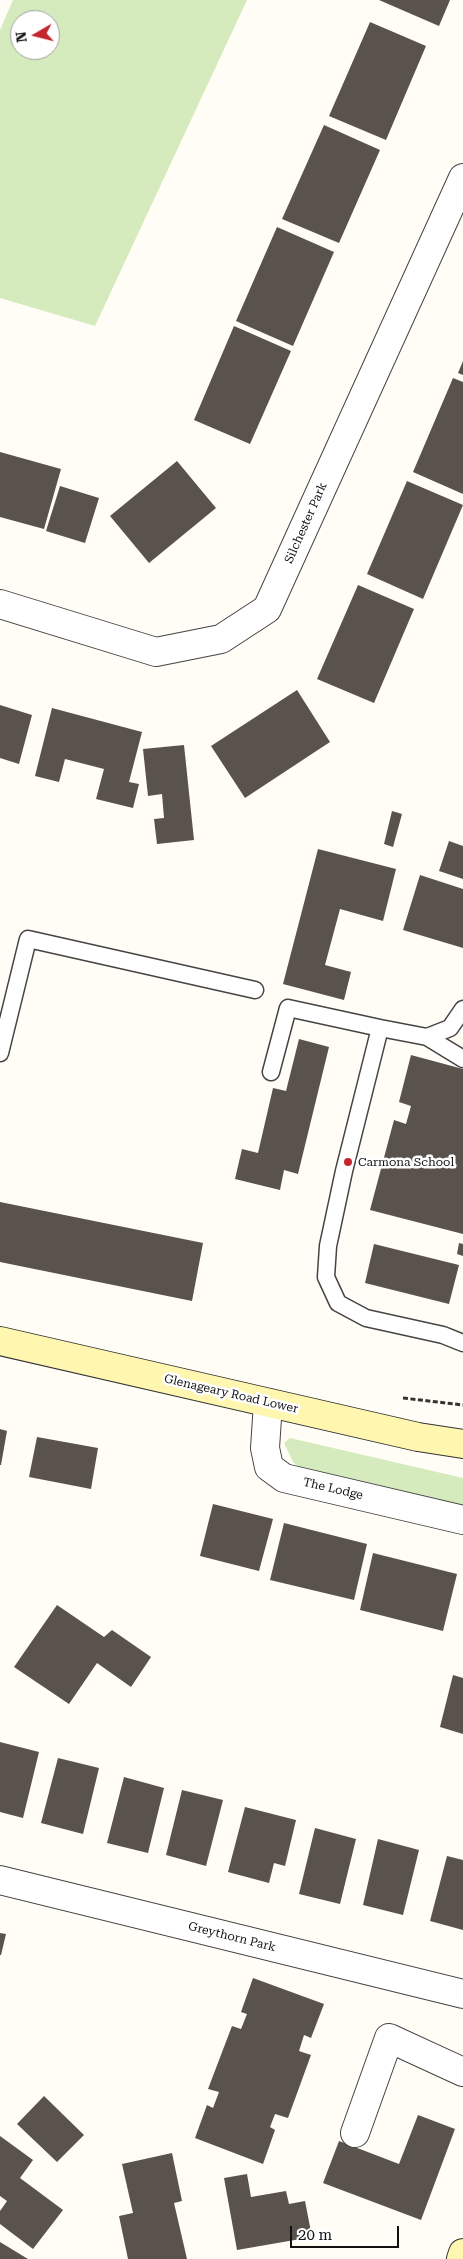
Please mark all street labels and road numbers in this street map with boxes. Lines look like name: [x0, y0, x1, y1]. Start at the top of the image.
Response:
street label: Silchester Park: [282, 480, 330, 566]
street label: Glenageary Road Lower: [163, 1372, 299, 1416]
street label: The Lodge: [302, 1475, 364, 1503]
street label: Greythorn Park: [187, 1919, 277, 1955]

